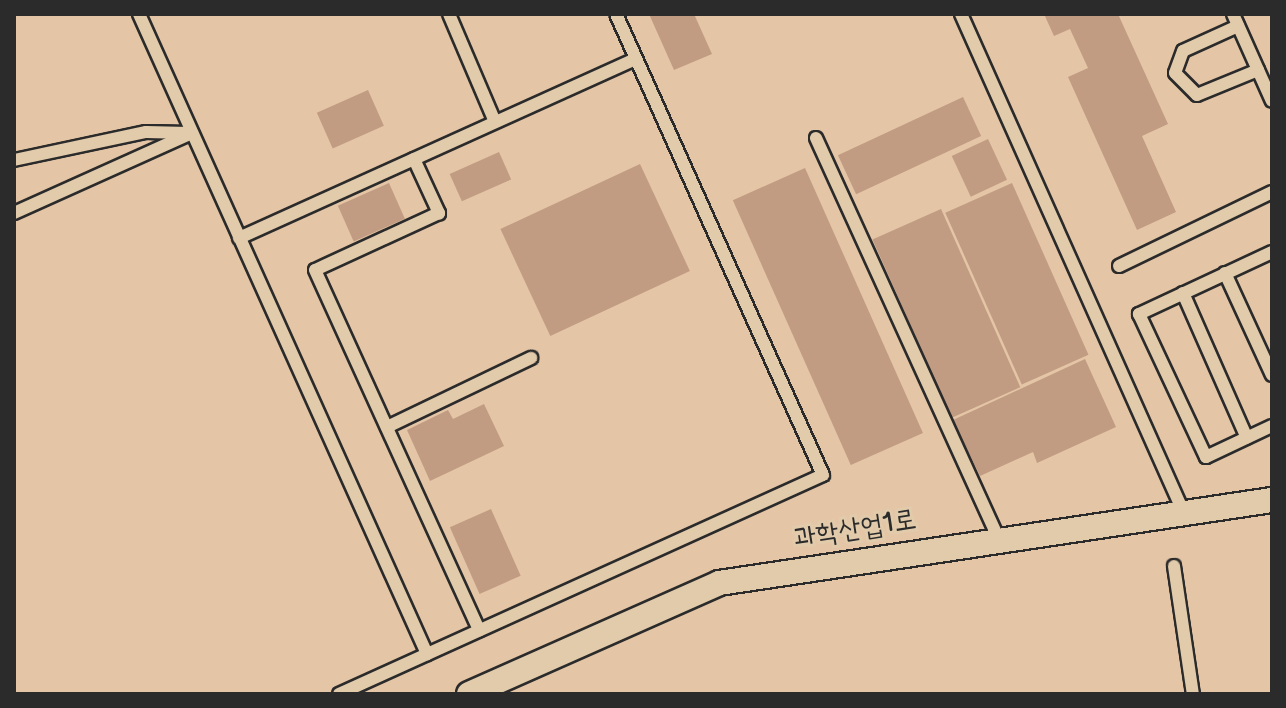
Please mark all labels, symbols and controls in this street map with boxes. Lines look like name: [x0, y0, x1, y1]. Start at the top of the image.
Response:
street label: 과학산업1로: [791, 503, 919, 555]

